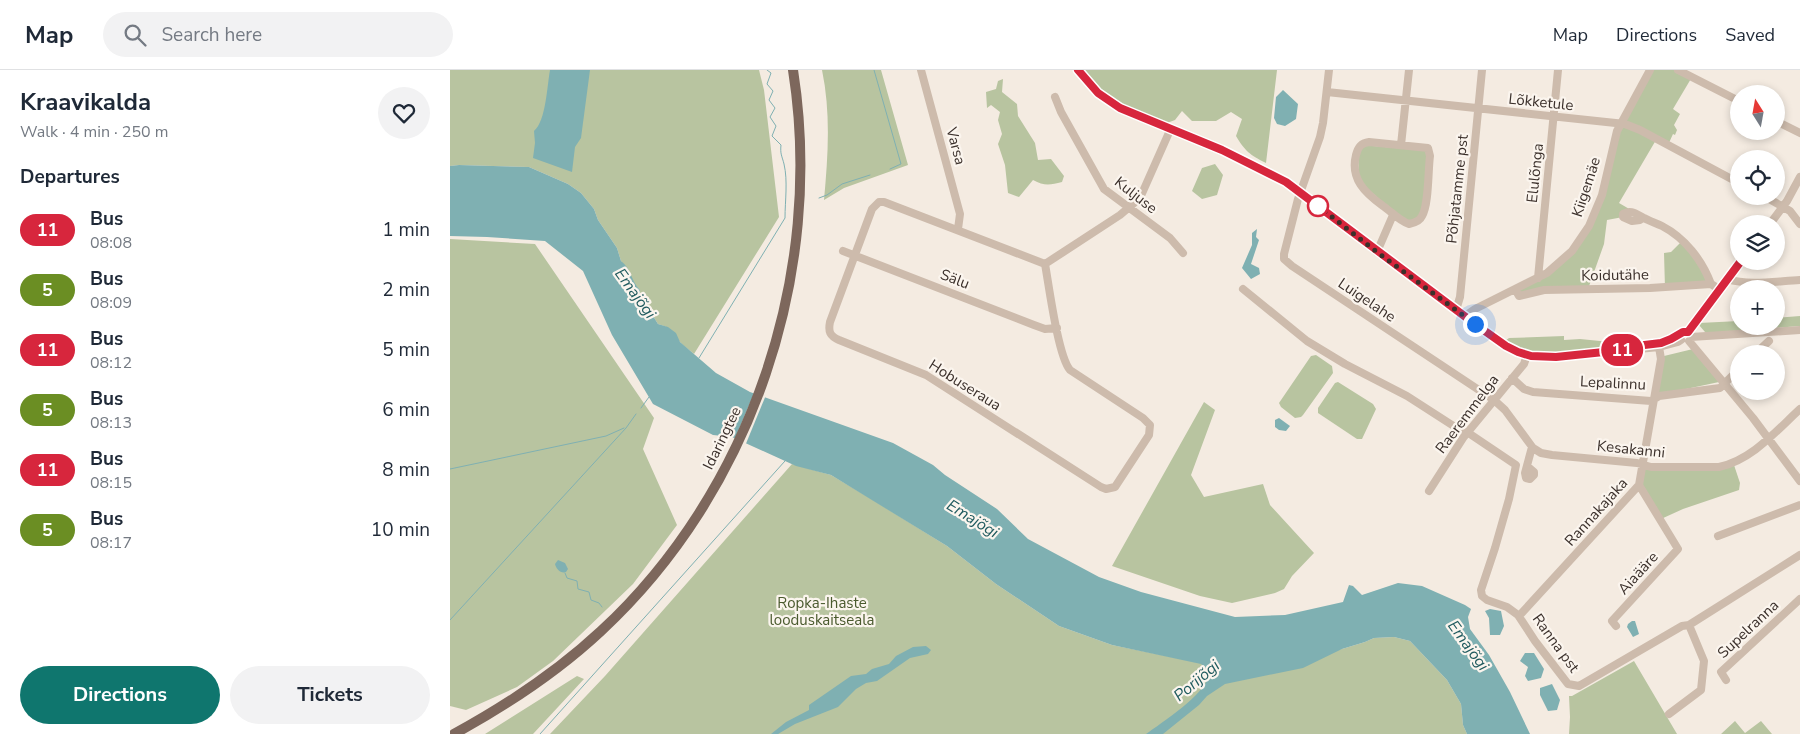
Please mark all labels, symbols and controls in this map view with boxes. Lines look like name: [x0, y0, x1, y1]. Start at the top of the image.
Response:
search box: [103, 12, 453, 57]
text: Map: [25, 19, 73, 51]
icon: search: [121, 21, 149, 49]
text: Search here: [161, 22, 262, 48]
text: Map: [1553, 23, 1588, 47]
text: Directions: [1616, 23, 1697, 47]
text: Saved: [1725, 23, 1775, 47]
north arrow: [1730, 85, 1785, 140]
map controls: [1730, 85, 1785, 400]
text: Kraavikalda: [20, 86, 151, 118]
button: heart: [378, 87, 430, 139]
street label: Lõkketule: [1508, 89, 1574, 115]
text: Walk · 4 min · 250 m: [20, 121, 168, 143]
street label: Varsa: [941, 124, 971, 167]
street label: Põhjatamme pst: [1441, 133, 1473, 244]
street label: Elulõnga: [1522, 142, 1548, 204]
button: locate: [1730, 150, 1785, 205]
street label: Kiigemäe: [1567, 154, 1605, 220]
text: Departures: [20, 164, 120, 190]
street label: Kuljuse: [1110, 172, 1162, 218]
unlabelled marker: [1307, 195, 1329, 217]
text: Bus: [90, 206, 123, 232]
button: layers: [1730, 215, 1785, 270]
text: 1 min: [382, 217, 430, 243]
text: 11: [37, 218, 58, 242]
text: 08:08: [90, 232, 132, 254]
water label: Emajõgi: [609, 264, 661, 323]
street label: Sälu: [937, 264, 973, 294]
street label: Koidutähe: [1581, 264, 1649, 286]
text: Bus: [90, 266, 123, 292]
street label: Luigelahe: [1334, 273, 1400, 327]
text: 2 min: [382, 277, 430, 303]
text: 5: [42, 278, 53, 302]
button: +: [1730, 280, 1785, 335]
text: 08:09: [90, 292, 132, 314]
your location: [1463, 312, 1488, 337]
text: Bus: [90, 326, 123, 352]
line badge: 11: [1600, 334, 1644, 366]
text: 5 min: [382, 337, 430, 363]
text: 11: [37, 338, 58, 362]
text: 11: [1611, 338, 1633, 362]
button: −: [1730, 345, 1785, 400]
text: 08:12: [90, 352, 132, 374]
street label: Hobuseraua: [925, 355, 1005, 415]
street label: Raeremmelga: [1431, 370, 1503, 458]
street label: Lepalinnu: [1579, 371, 1647, 395]
text: Bus: [90, 386, 123, 412]
text: 6 min: [382, 397, 430, 423]
text: 5: [42, 398, 53, 422]
street label: Idaringtee: [698, 403, 746, 473]
text: 08:13: [90, 412, 132, 434]
street label: Kesakanni: [1596, 435, 1666, 463]
text: Bus: [90, 446, 123, 472]
text: 8 min: [382, 457, 430, 483]
text: 11: [37, 458, 58, 482]
text: 08:15: [90, 472, 132, 494]
street label: Rannakajaka: [1560, 474, 1632, 550]
water label: Emajõgi: [942, 494, 1003, 544]
text: Bus: [90, 506, 123, 532]
text: 10 min: [371, 517, 430, 543]
text: 5: [42, 518, 53, 542]
text: 08:17: [90, 532, 132, 554]
street label: Aiaääre: [1613, 547, 1663, 599]
park label: Ropka-Ihaste looduskaitseala: [769, 593, 875, 630]
street label: Supelranna: [1713, 595, 1783, 663]
street label: Ranna pst: [1528, 610, 1584, 677]
water label: Emajõgi: [1442, 616, 1494, 675]
water label: Porijõgi: [1169, 655, 1225, 707]
button: Directions: [20, 666, 220, 724]
button: Tickets: [230, 666, 430, 724]

